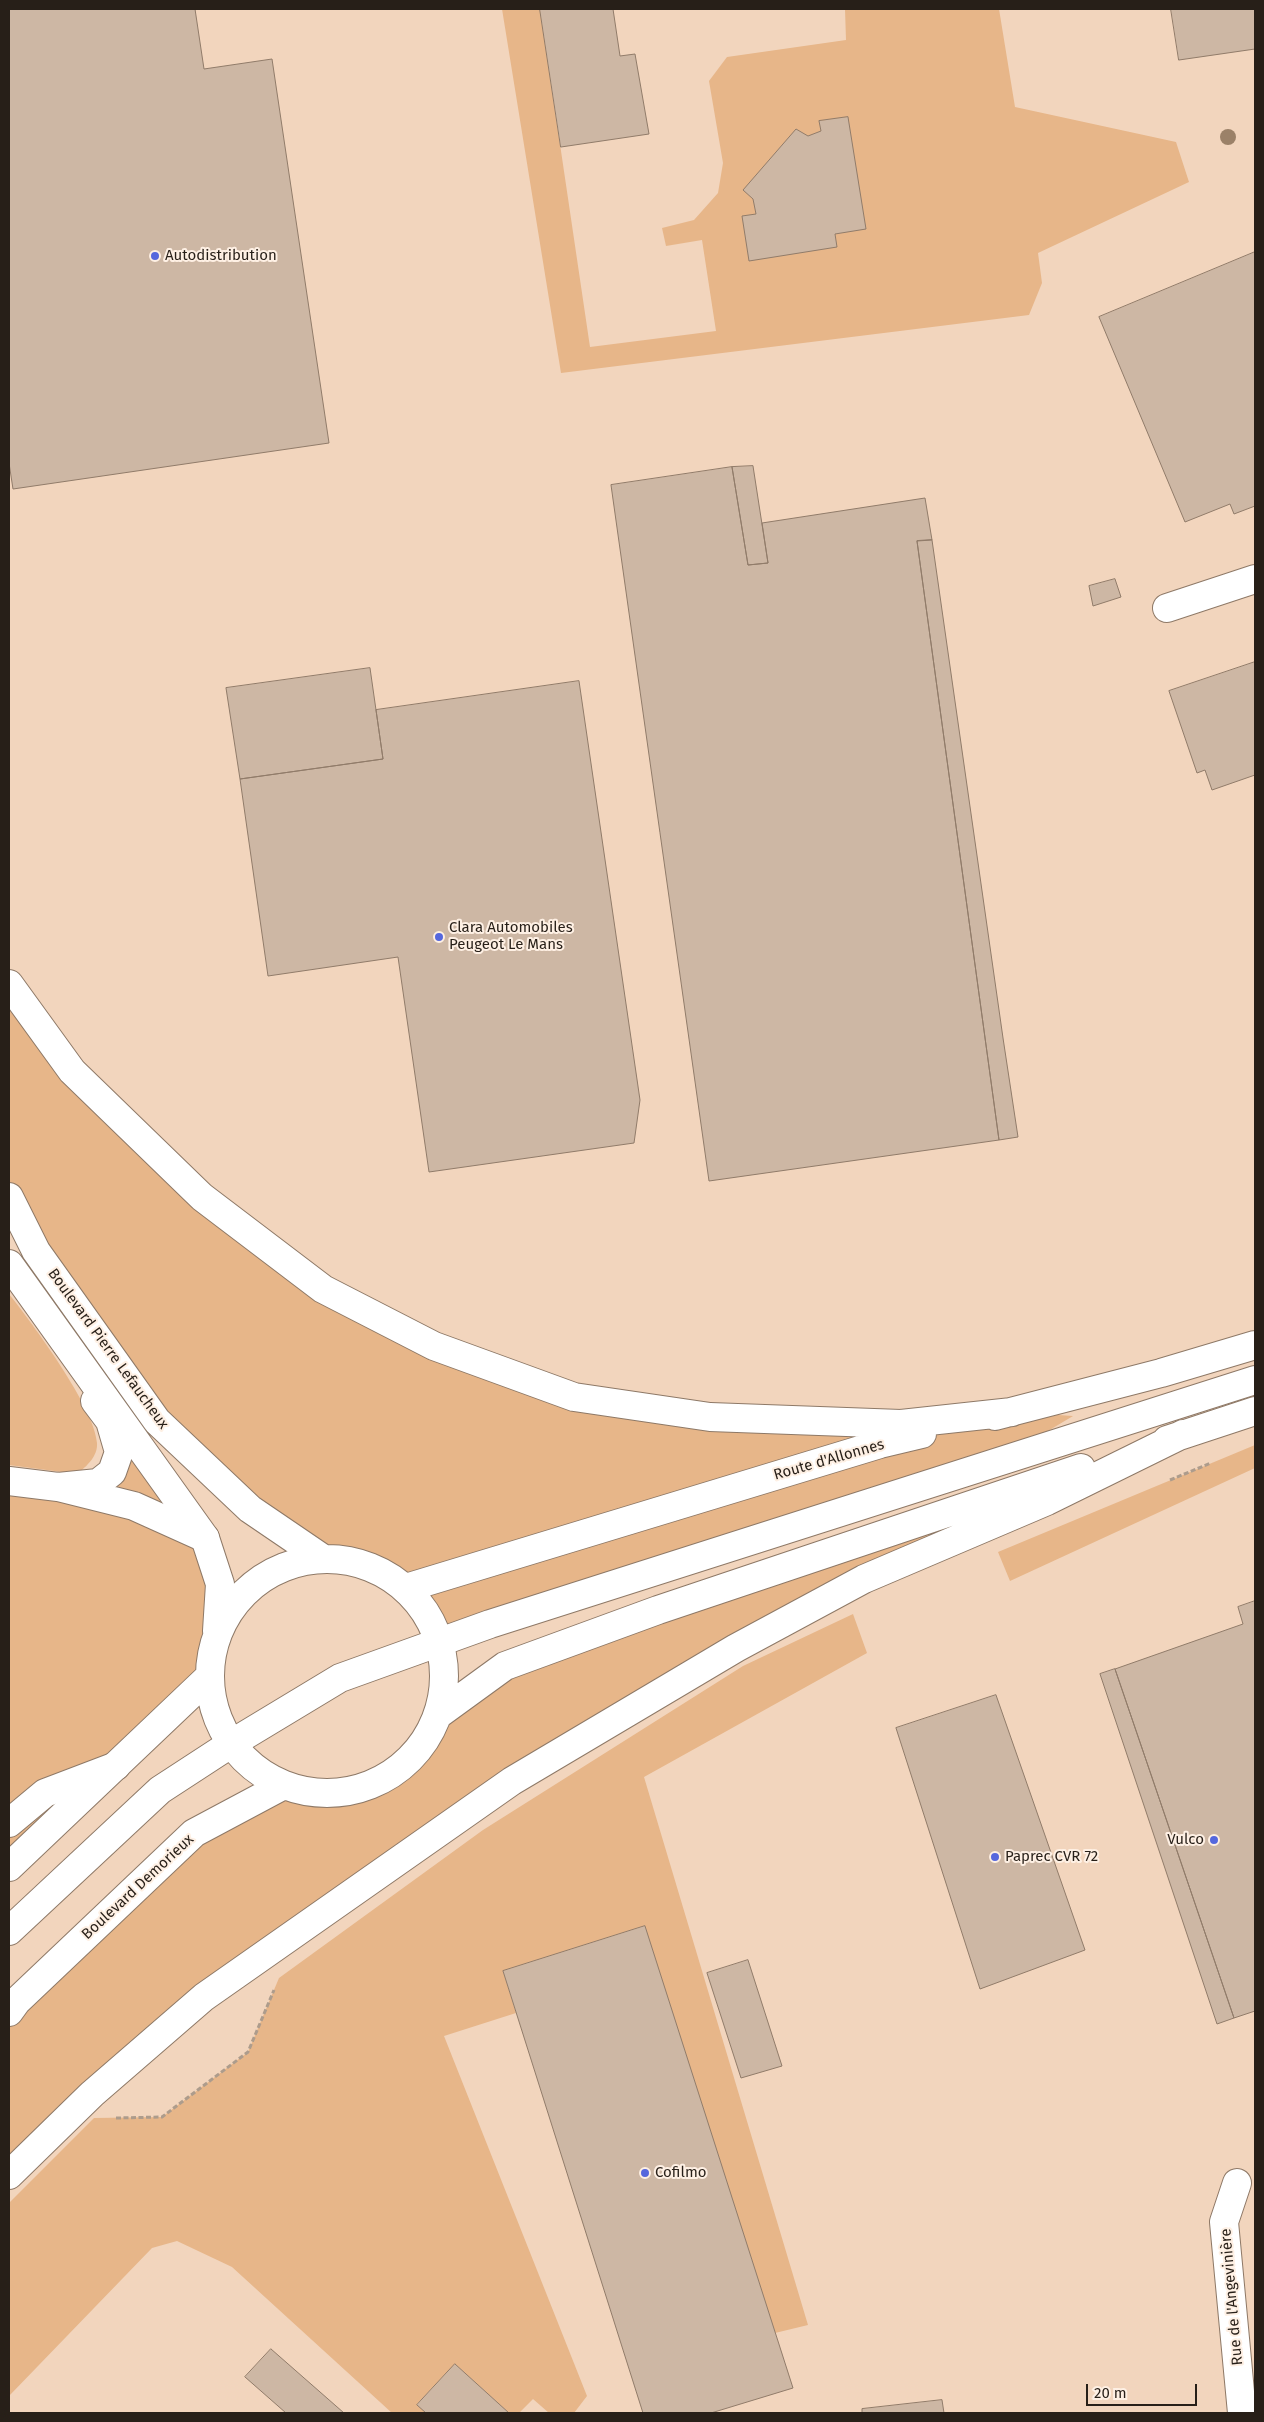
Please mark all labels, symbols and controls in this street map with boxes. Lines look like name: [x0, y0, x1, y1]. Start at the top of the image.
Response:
place label: Autodistribution: [165, 247, 277, 265]
marker: Autodistribution: [149, 250, 161, 262]
place label: Clara Automobiles Peugeot Le Mans: [449, 919, 573, 954]
marker: Clara Automobiles Peugeot Le Mans: [433, 931, 445, 943]
street label: Boulevard Pierre Lefaucheux: [44, 1265, 172, 1433]
street label: Route d'Allonnes: [772, 1436, 886, 1484]
street label: Boulevard Demorieux: [78, 1831, 198, 1943]
place label: Vulco: [1167, 1831, 1204, 1849]
marker: Vulco: [1208, 1834, 1220, 1846]
place label: Paprec CVR 72: [1005, 1848, 1098, 1866]
marker: Paprec CVR 72: [989, 1851, 1001, 1863]
place label: Cofilmo: [655, 2164, 706, 2182]
marker: Cofilmo: [639, 2167, 651, 2179]
street label: Rue de l'Angevinière: [1217, 2228, 1247, 2366]
scale bar: [1089, 2374, 1200, 2406]
text: 20 m: [1094, 2384, 1127, 2402]

